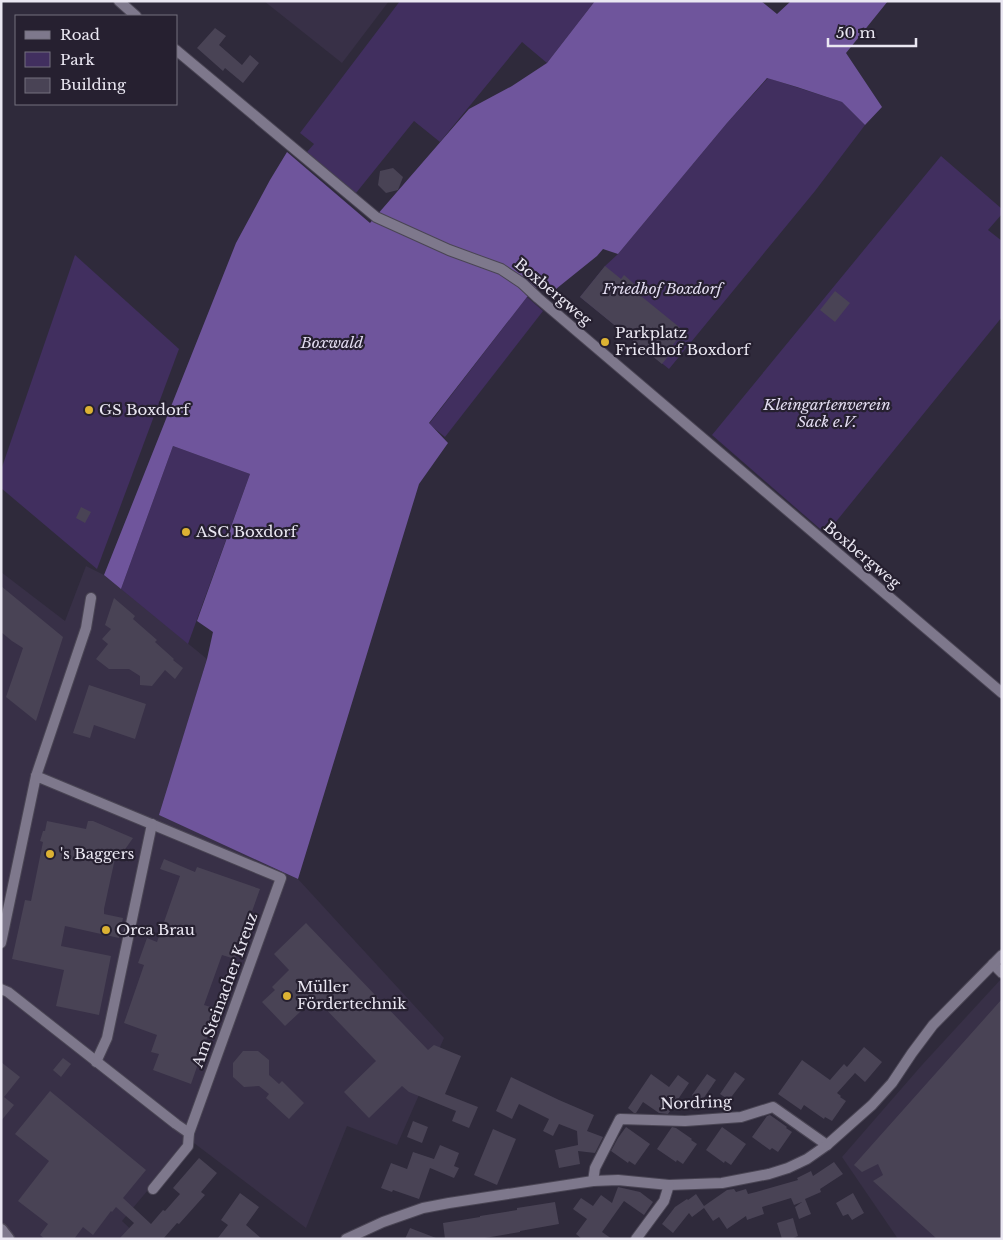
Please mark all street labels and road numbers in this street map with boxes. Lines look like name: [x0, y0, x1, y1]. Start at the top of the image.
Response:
street label: Boxbergweg: [511, 254, 596, 330]
street label: Boxbergweg: [820, 517, 905, 593]
street label: Am Steinacher Kreuz: [187, 910, 261, 1071]
street label: Nordring: [660, 1092, 733, 1113]

